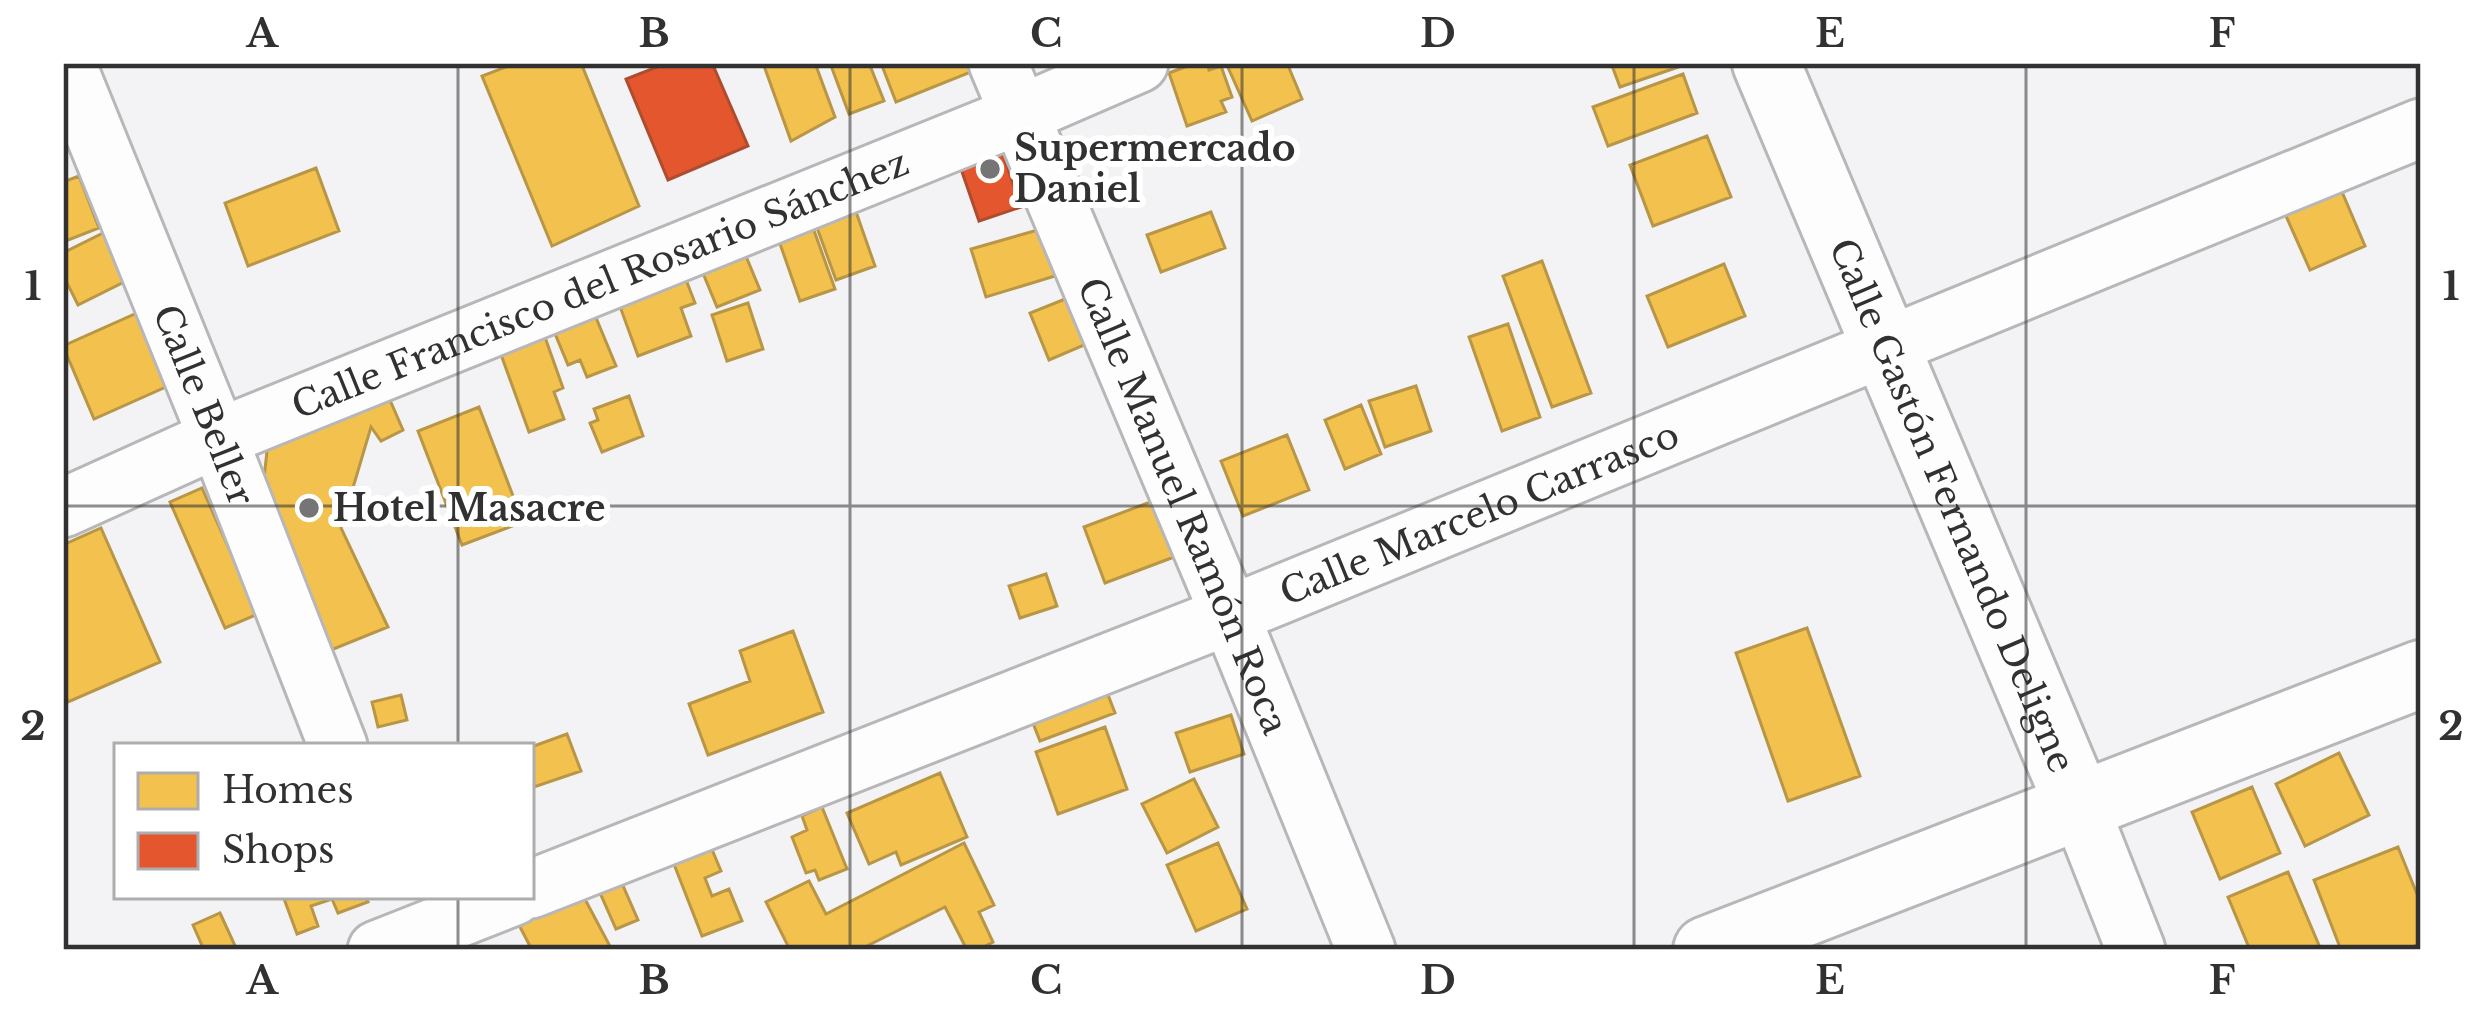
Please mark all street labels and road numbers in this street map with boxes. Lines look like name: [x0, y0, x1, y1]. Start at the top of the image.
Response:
street label: Calle Francisco del Rosario Sánchez: [285, 140, 915, 429]
street label: Calle Gastón Fernando Deligne: [1820, 232, 2084, 779]
street label: Calle Manuel Ramón Roca: [1068, 271, 1298, 741]
street label: Calle Beller: [143, 298, 264, 512]
street label: Calle Marcelo Carrasco: [1273, 412, 1686, 615]

